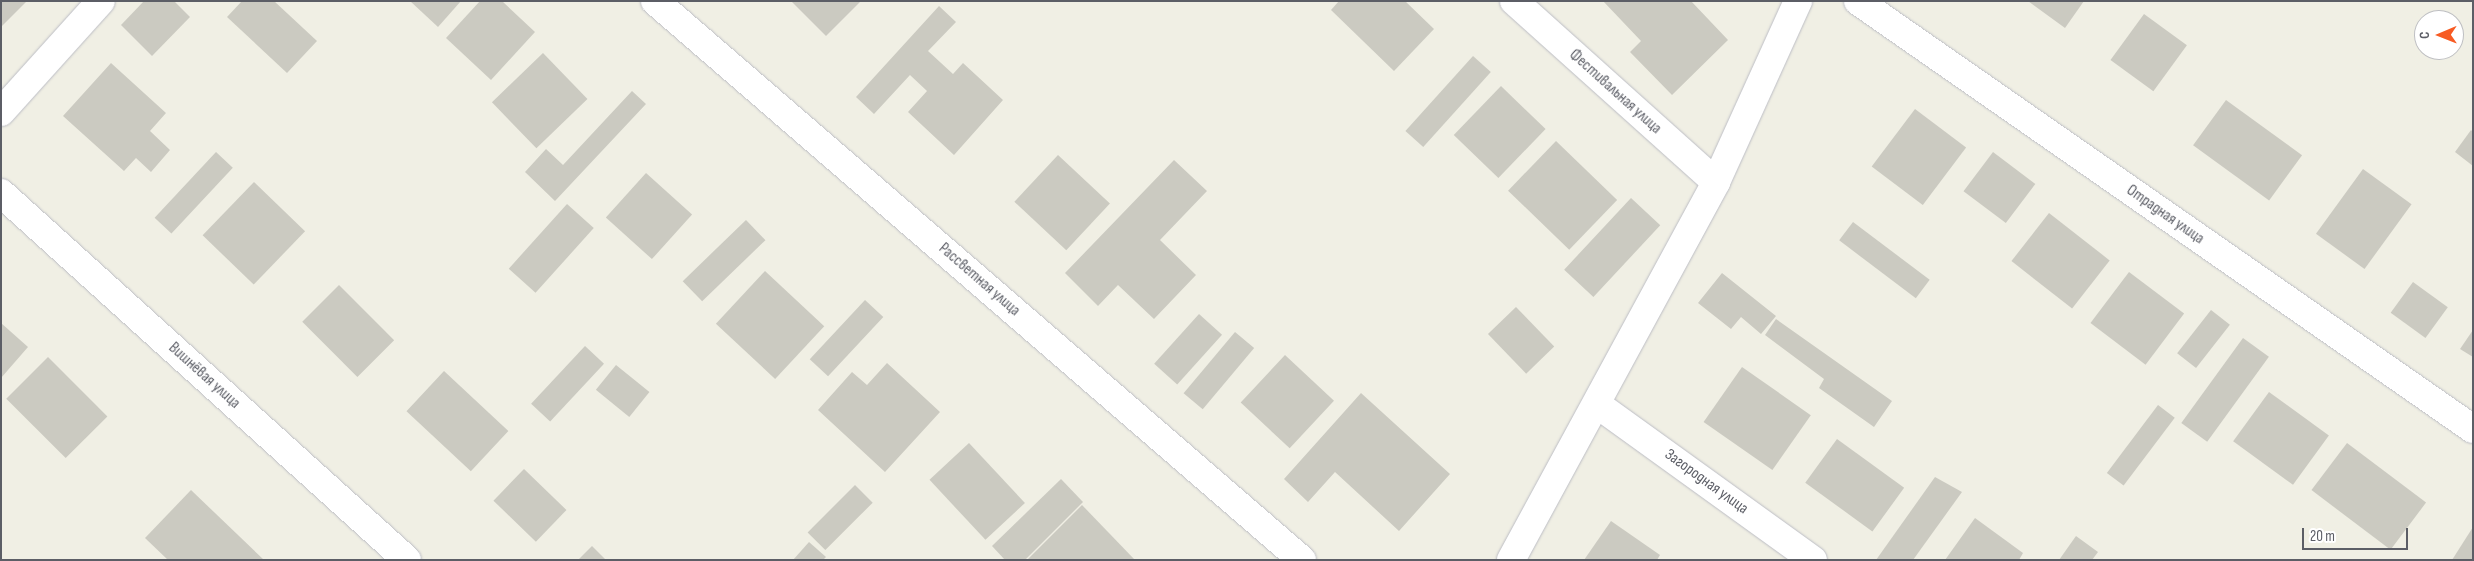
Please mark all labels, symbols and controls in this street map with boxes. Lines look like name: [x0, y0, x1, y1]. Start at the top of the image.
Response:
north arrow: [2414, 10, 2464, 60]
text: С: [2416, 32, 2433, 39]
street label: Фестивальная улица: [1565, 46, 1665, 138]
street label: Отрадная улица: [2122, 181, 2208, 249]
street label: Рассветная улица: [934, 239, 1024, 321]
street label: Вишнёвая улица: [164, 339, 244, 413]
street label: Загородная улица: [1661, 445, 1751, 519]
scale bar: [2304, 518, 2410, 550]
text: 20 m: [2310, 527, 2335, 546]

